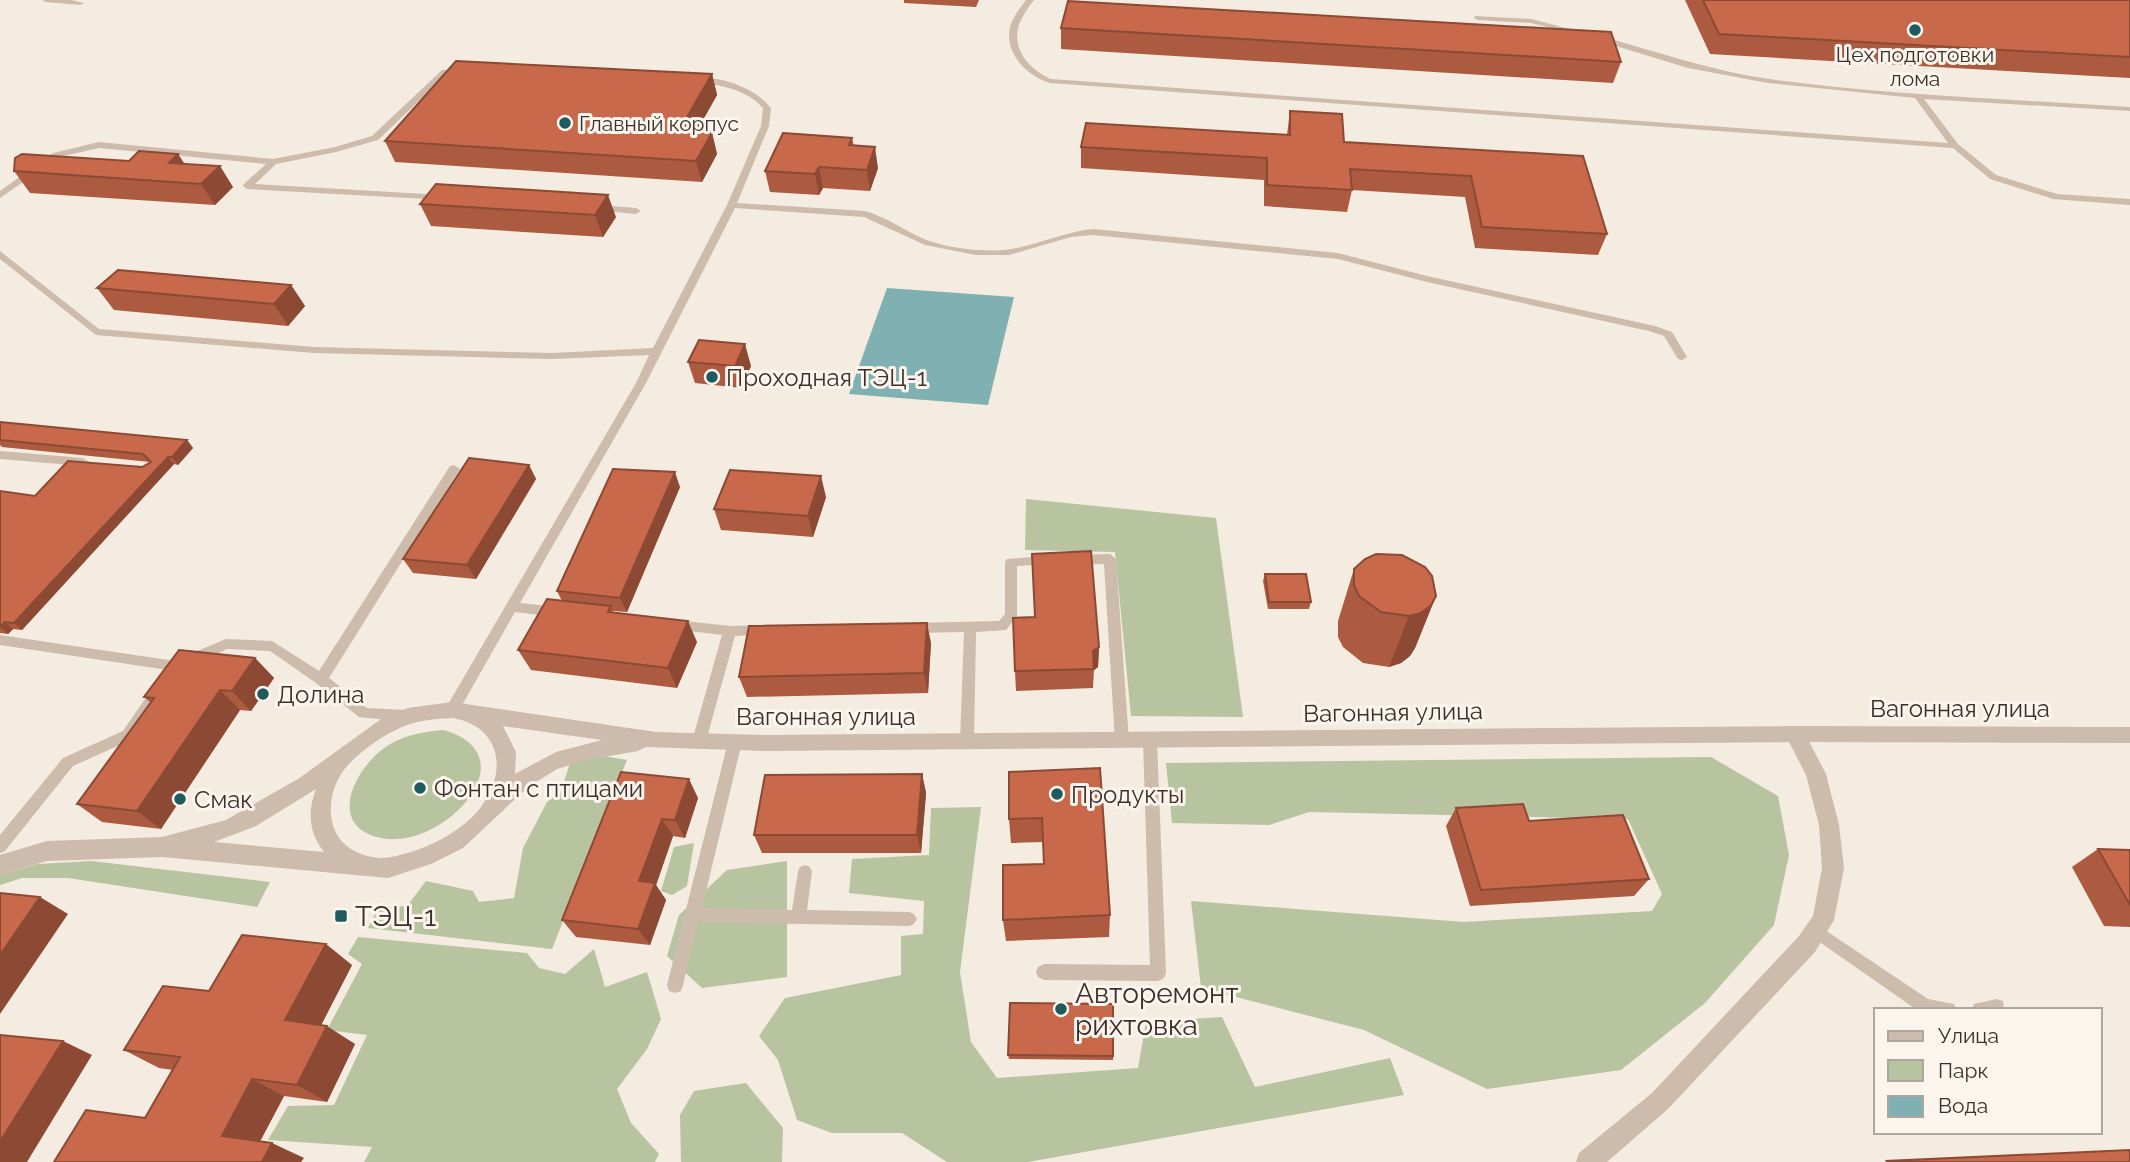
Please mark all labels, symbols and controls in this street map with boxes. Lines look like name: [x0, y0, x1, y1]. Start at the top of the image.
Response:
marker: Цех подготовки лома: [1907, 22, 1923, 38]
place label: Цех подготовки лома: [1836, 42, 1994, 91]
place label: Главный корпус: [579, 111, 739, 136]
marker: Главный корпус: [557, 115, 573, 131]
place label: Проходная ТЭЦ-1: [726, 363, 927, 392]
marker: Проходная ТЭЦ-1: [704, 369, 720, 385]
place label: Долина: [277, 680, 364, 709]
marker: Долина: [255, 686, 271, 702]
street label: Вагонная улица: [1870, 694, 2050, 723]
street label: Вагонная улица: [1303, 696, 1483, 728]
street label: Вагонная улица: [736, 702, 916, 731]
place label: Фонтан с птицами: [434, 774, 643, 803]
marker: Фонтан с птицами: [412, 780, 428, 796]
place label: Продукты: [1071, 780, 1184, 809]
place label: Смак: [194, 785, 253, 814]
marker: Продукты: [1049, 786, 1065, 802]
marker: Смак: [172, 791, 188, 807]
place label: ТЭЦ-1: [355, 900, 436, 933]
marker: ТЭЦ-1: [333, 908, 349, 924]
place label: Авторемонт рихтовка: [1075, 977, 1239, 1042]
marker: Авторемонт рихтовка: [1053, 1001, 1069, 1017]
legend: [1874, 1008, 2102, 1134]
text: Улица: [1938, 1023, 1999, 1048]
text: Парк: [1938, 1058, 1988, 1083]
text: Вода: [1938, 1093, 1988, 1118]

